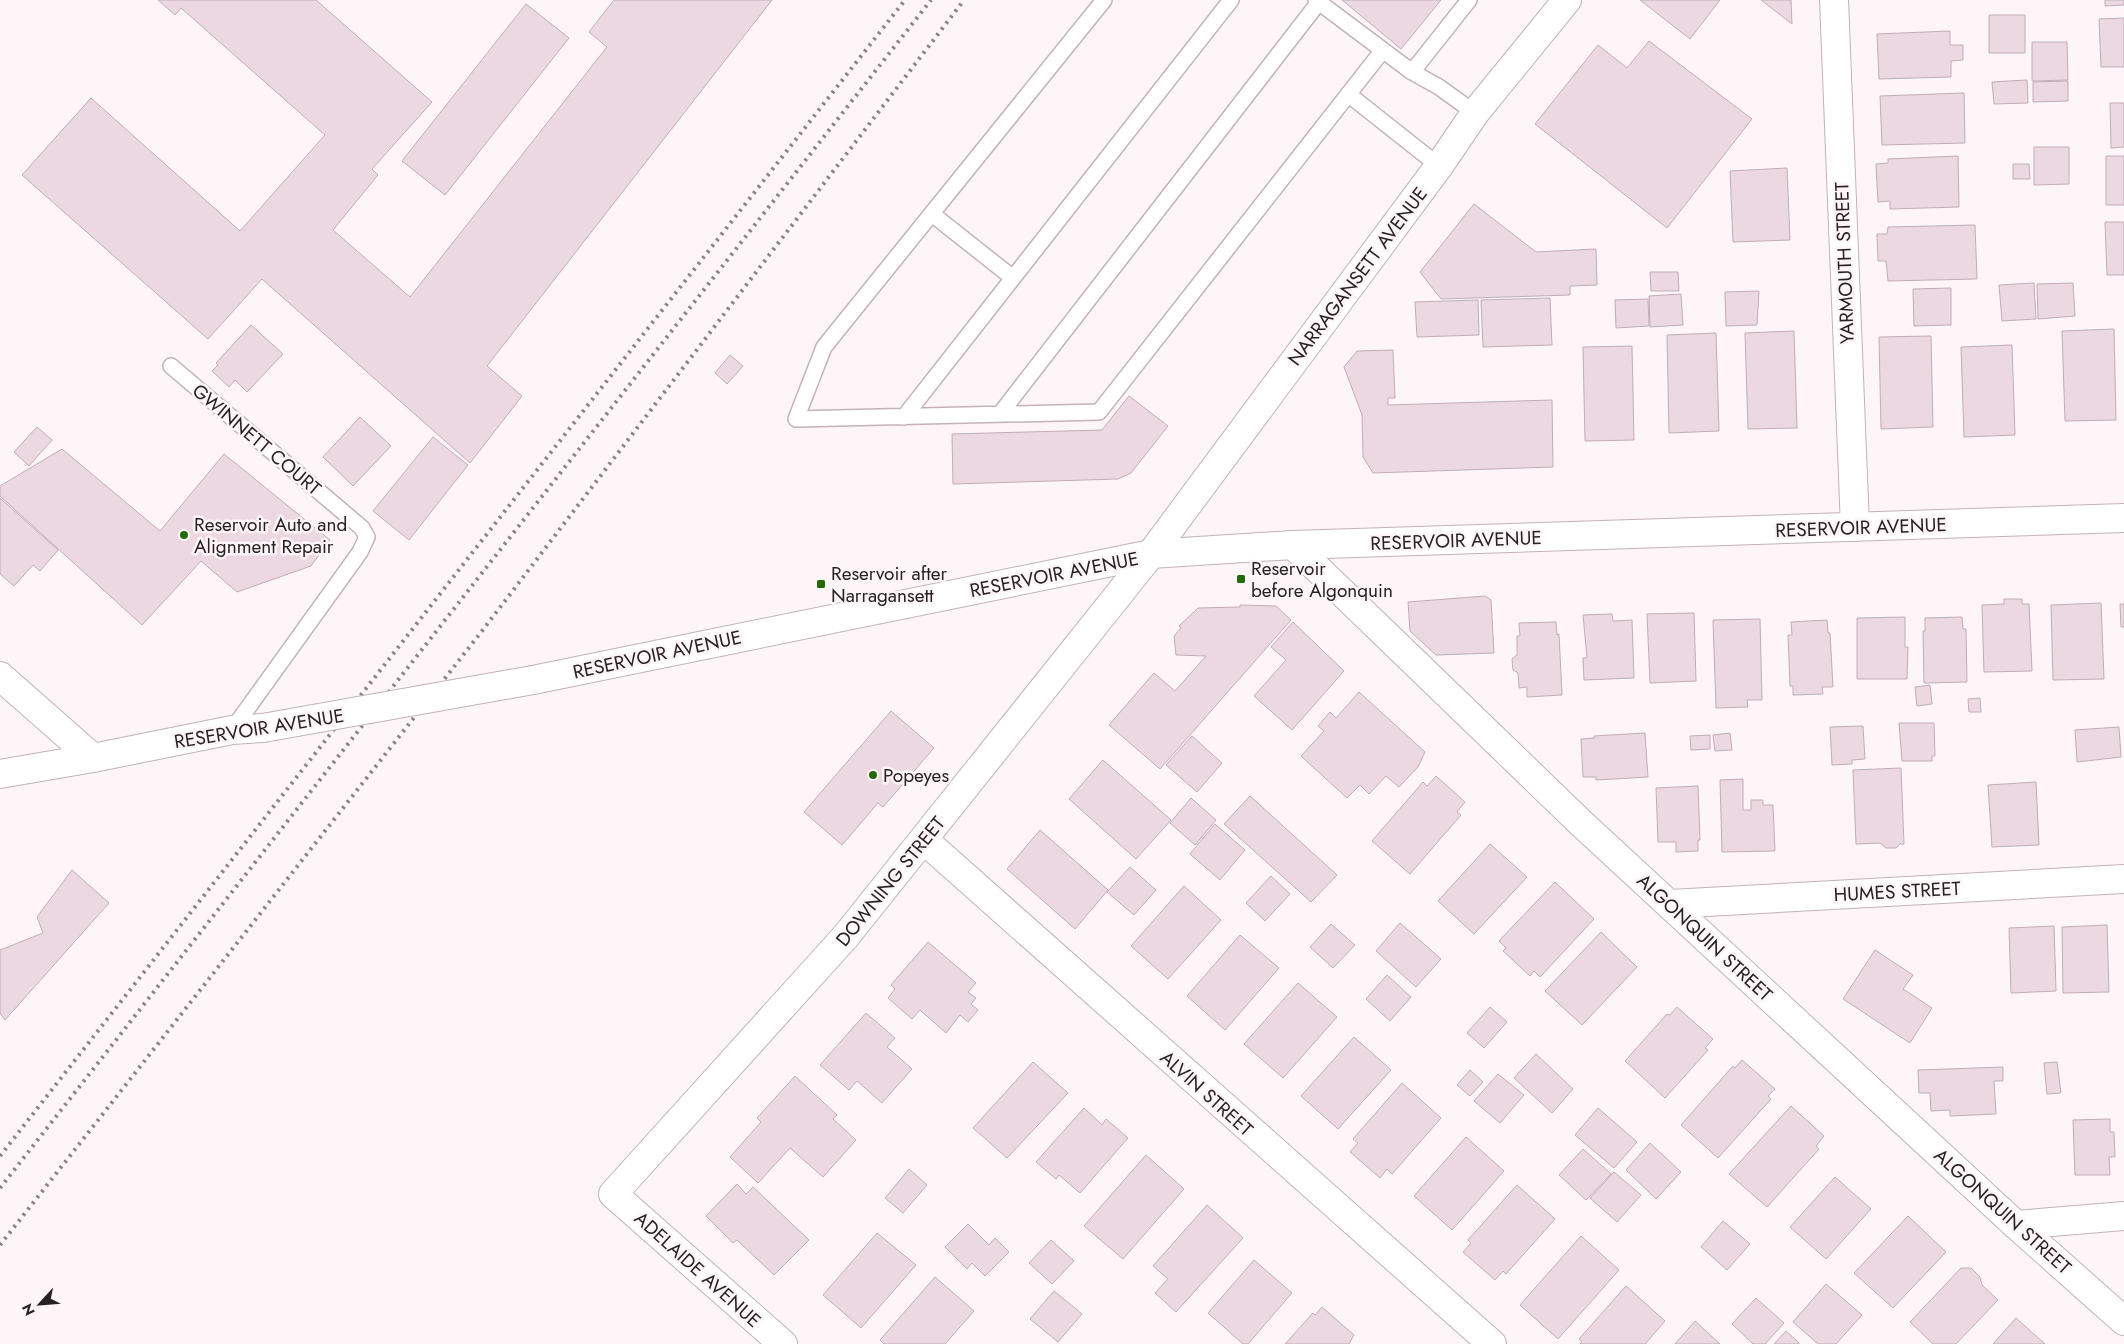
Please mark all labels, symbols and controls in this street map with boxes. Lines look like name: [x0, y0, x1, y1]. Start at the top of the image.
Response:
street label: NARRAGANSETT AVENUE: [1281, 181, 1434, 371]
street label: YARMOUTH STREET: [1828, 181, 1861, 344]
street label: GWINNETT COURT: [186, 377, 327, 502]
place label: Reservoir Auto and Alignment Repair: [194, 511, 347, 560]
street label: RESERVOIR AVENUE: [1775, 511, 1947, 544]
street label: RESERVOIR AVENUE: [1370, 524, 1542, 557]
marker: Reservoir Auto and Alignment Repair: [178, 529, 190, 541]
street label: RESERVOIR AVENUE: [967, 545, 1141, 604]
place label: Reservoir before Algonquin: [1251, 555, 1393, 604]
place label: Reservoir after Narragansett: [831, 560, 947, 609]
marker: Reservoir before Algonquin: [1235, 573, 1247, 585]
marker: Reservoir after Narragansett: [815, 578, 827, 590]
street label: RESERVOIR AVENUE: [570, 623, 744, 686]
street label: RESERVOIR AVENUE: [172, 702, 346, 755]
place label: Popeyes: [883, 762, 949, 789]
marker: Popeyes: [867, 769, 879, 781]
street label: DOWNING STREET: [829, 810, 951, 952]
street label: ALGONQUIN STREET: [1631, 867, 1779, 1008]
street label: HUMES STREET: [1833, 875, 1961, 908]
street label: ALVIN STREET: [1154, 1044, 1259, 1142]
street label: ALGONQUIN STREET: [1928, 1142, 2077, 1281]
street label: ADELAIDE AVENUE: [628, 1205, 767, 1334]
north arrow: [15, 1279, 65, 1329]
text: N: [17, 1300, 40, 1319]

